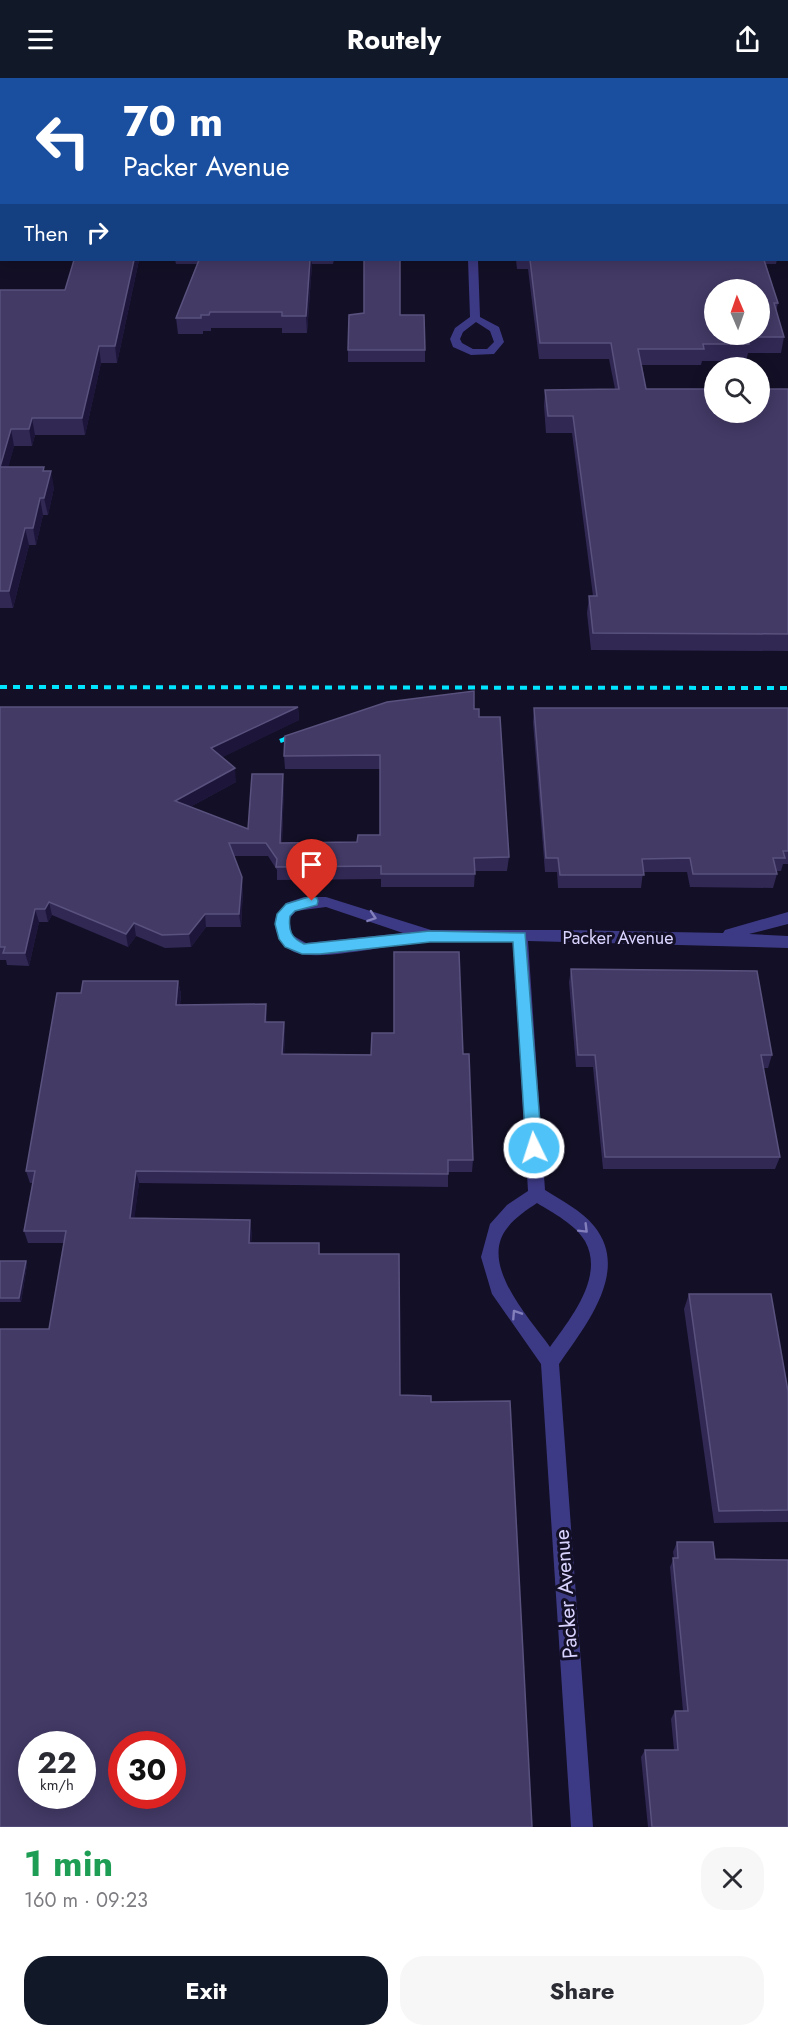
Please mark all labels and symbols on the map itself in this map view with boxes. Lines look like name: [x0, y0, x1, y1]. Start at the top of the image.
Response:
north arrow: [704, 279, 770, 345]
pin: [286, 839, 337, 901]
one-way arrow: [366, 909, 377, 922]
street label: Packer Avenue: [562, 925, 674, 951]
position arrow: [502, 1116, 566, 1180]
one-way arrow: [577, 1222, 587, 1233]
one-way arrow: [512, 1310, 523, 1321]
street label: Packer Avenue: [547, 1528, 585, 1660]
speed limit sign: 30: [108, 1731, 186, 1809]

